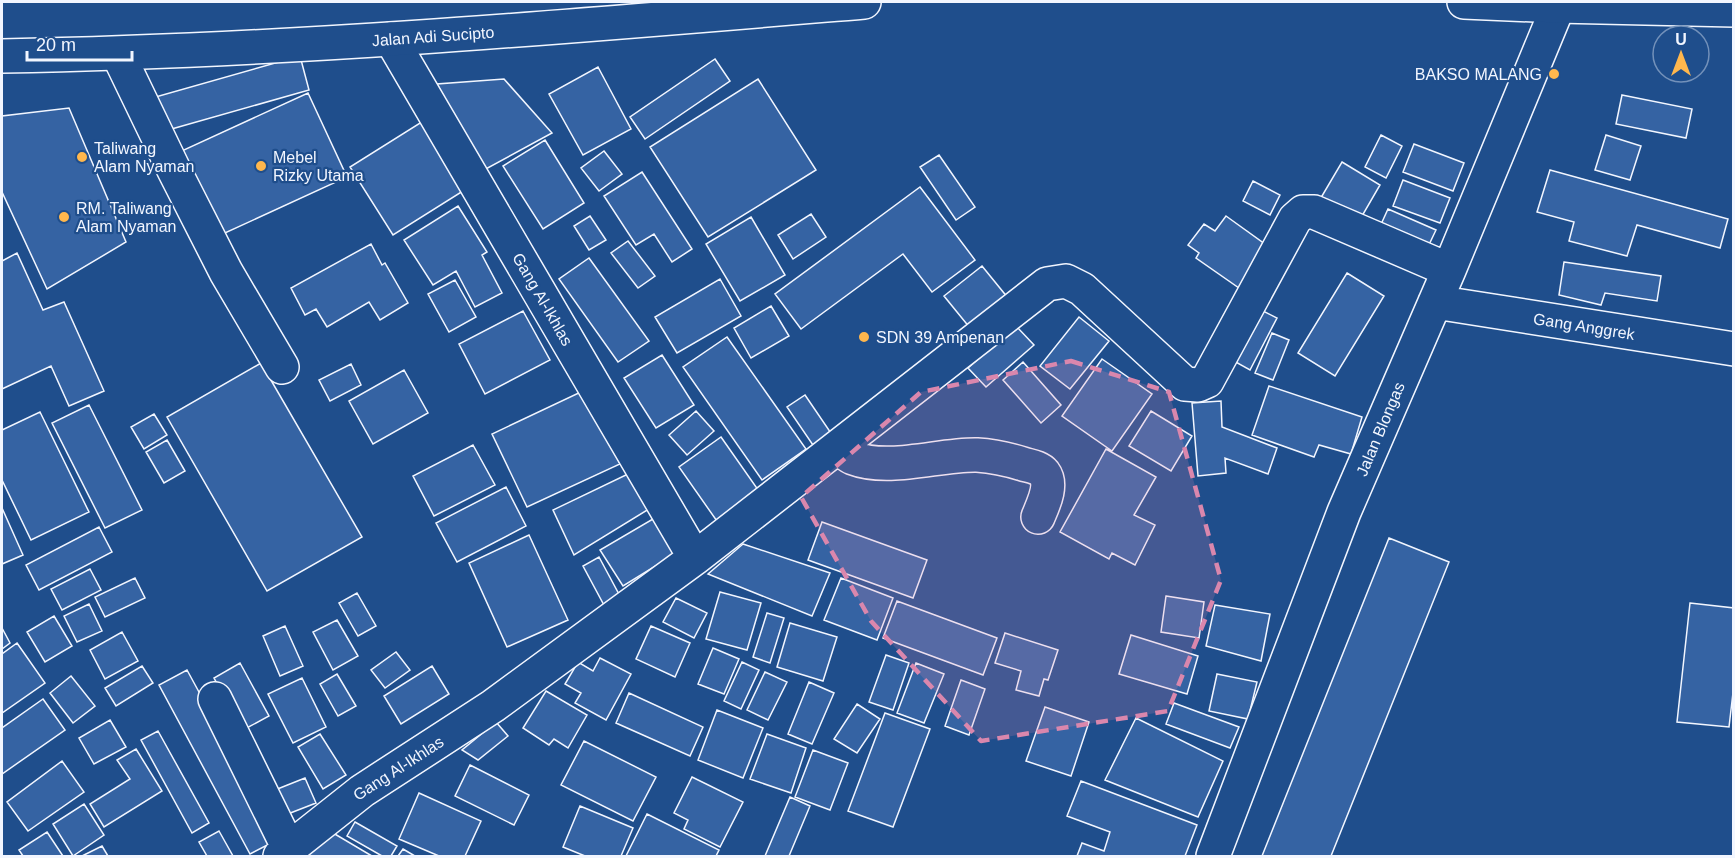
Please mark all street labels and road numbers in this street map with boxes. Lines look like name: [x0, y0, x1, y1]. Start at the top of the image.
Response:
street label: Jalan Adi Sucipto: [371, 24, 495, 49]
street label: Gang Al-Ikhlas: [509, 250, 576, 349]
street label: Gang Anggrek: [1532, 310, 1637, 343]
street label: Jalan Blongas: [1353, 380, 1408, 479]
street label: Gang Al-Ikhlas: [350, 733, 447, 804]

